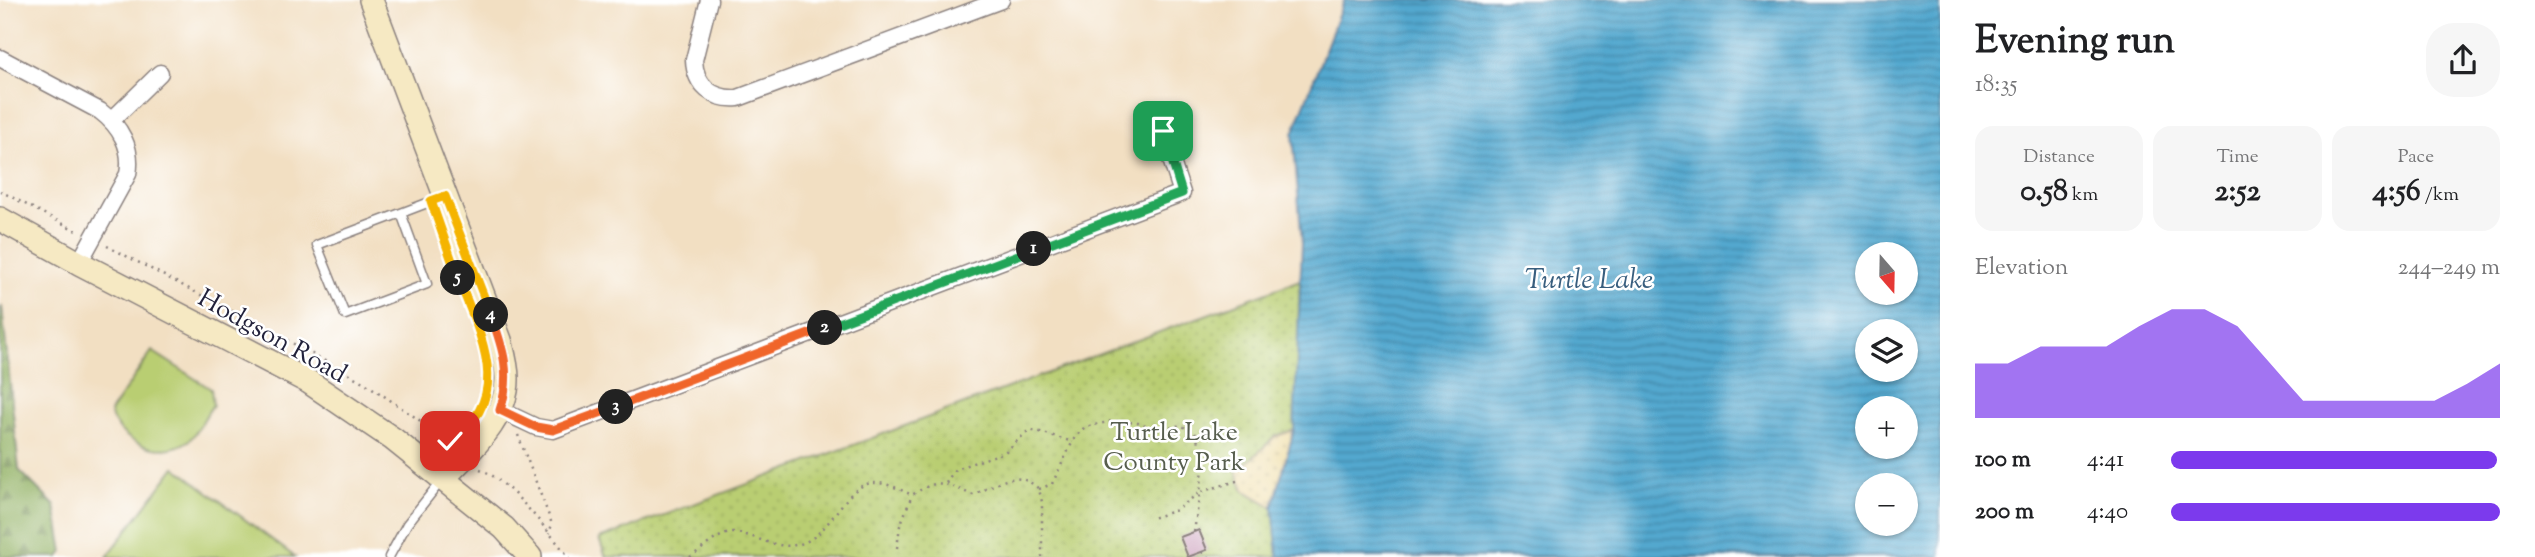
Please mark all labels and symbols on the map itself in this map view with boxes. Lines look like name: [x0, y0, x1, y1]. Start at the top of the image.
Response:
pin: [1133, 101, 1193, 161]
pin: 1: [1016, 232, 1052, 266]
north arrow: [1855, 242, 1918, 304]
pin: 5: [440, 260, 476, 296]
water label: Turtle Lake: [1525, 261, 1653, 301]
street label: Hodgson Road: [190, 281, 353, 394]
pin: 4: [474, 298, 508, 332]
pin: 2: [808, 310, 842, 346]
pin: 3: [598, 390, 634, 424]
pin: [420, 411, 480, 471]
park label: Turtle Lake County Park: [1103, 415, 1245, 482]

